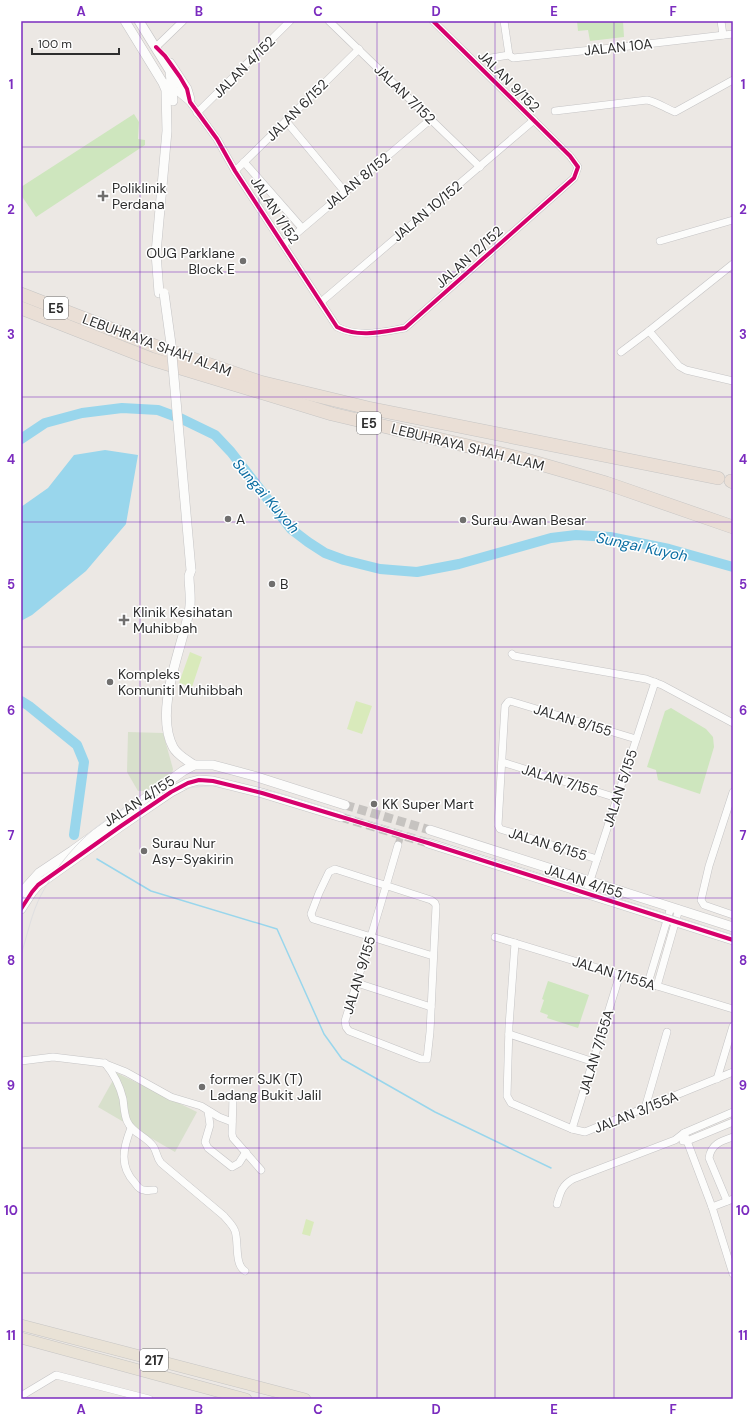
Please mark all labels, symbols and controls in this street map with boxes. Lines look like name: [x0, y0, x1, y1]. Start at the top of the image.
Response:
text: A: [76, 3, 86, 20]
text: B: [195, 3, 203, 20]
text: C: [313, 3, 323, 20]
text: D: [431, 3, 441, 20]
text: E: [550, 3, 558, 20]
text: F: [669, 3, 677, 20]
scale bar: [32, 30, 119, 56]
street label: JALAN 4/152: [209, 32, 279, 102]
street label: JALAN 10A: [583, 34, 653, 60]
text: 100 m: [38, 36, 72, 52]
street label: JALAN 9/152: [474, 46, 544, 116]
street label: JALAN 7/152: [371, 60, 439, 128]
street label: JALAN 6/152: [262, 75, 332, 145]
text: 1: [9, 76, 13, 93]
text: 1: [741, 76, 745, 93]
street label: JALAN 8/152: [320, 148, 394, 214]
street label: JALAN 1/152: [247, 173, 303, 247]
street label: JALAN 10/152: [388, 177, 466, 245]
place label: Poliklinik Perdana: [112, 179, 167, 213]
marker: Poliklinik Perdana: [97, 190, 109, 202]
text: 2: [7, 201, 15, 218]
text: 2: [739, 201, 747, 218]
street label: JALAN 12/152: [432, 222, 506, 292]
place label: OUG Parklane Block E: [146, 244, 235, 278]
marker: OUG Parklane Block E: [238, 256, 248, 266]
road number: E5: [44, 297, 68, 319]
street label: LEBUHRAYA SHAH ALAM: [80, 310, 234, 380]
text: 3: [7, 326, 15, 343]
text: 3: [739, 326, 747, 343]
road number: E5: [357, 412, 381, 434]
street label: LEBUHRAYA SHAH ALAM: [390, 419, 546, 475]
text: 4: [7, 451, 15, 468]
text: 4: [739, 451, 747, 468]
water label: Sungai Kuyoh: [228, 454, 304, 538]
place label: A: [236, 510, 245, 528]
place label: Surau Awan Besar: [471, 511, 586, 529]
marker: A: [223, 514, 233, 524]
marker: Surau Awan Besar: [458, 515, 468, 525]
water label: Sungai Kuyoh: [594, 528, 690, 567]
place label: B: [280, 575, 288, 593]
text: 5: [7, 576, 15, 593]
text: 5: [739, 576, 747, 593]
marker: B: [267, 579, 277, 589]
place label: Klinik Kesihatan Muhibbah: [133, 603, 233, 637]
marker: Klinik Kesihatan Muhibbah: [118, 614, 130, 626]
place label: Kompleks Komuniti Muhibbah: [118, 665, 243, 699]
marker: Kompleks Komuniti Muhibbah: [105, 677, 115, 687]
street label: JALAN 8/155: [532, 700, 614, 740]
text: 6: [7, 702, 15, 719]
text: 6: [739, 702, 747, 719]
street label: JALAN 5/155: [599, 747, 641, 829]
street label: JALAN 7/155: [520, 760, 600, 800]
street label: JALAN 4/155: [100, 771, 178, 831]
place label: KK Super Mart: [382, 795, 474, 813]
marker: KK Super Mart: [369, 799, 379, 809]
street label: JALAN 6/155: [507, 824, 589, 864]
text: 7: [8, 827, 15, 844]
text: 7: [740, 827, 747, 844]
place label: Surau Nur Asy-Syakirin: [152, 834, 233, 868]
marker: Surau Nur Asy-Syakirin: [139, 846, 149, 856]
street label: JALAN 4/155: [543, 860, 625, 902]
street label: JALAN 9/155: [339, 934, 379, 1016]
text: 8: [7, 952, 15, 969]
street label: JALAN 1/155A: [570, 952, 658, 994]
text: 8: [739, 952, 747, 969]
street label: JALAN 7/155A: [575, 1007, 617, 1097]
place label: former SJK (T) Ladang Bukit Jalil: [210, 1070, 321, 1104]
text: 9: [7, 1077, 15, 1094]
text: 9: [739, 1077, 747, 1094]
marker: former SJK (T) Ladang Bukit Jalil: [197, 1082, 207, 1092]
street label: JALAN 3/155A: [591, 1087, 681, 1137]
text: 10: [4, 1202, 18, 1219]
text: 10: [736, 1202, 750, 1219]
text: 11: [6, 1327, 16, 1344]
text: 11: [738, 1327, 748, 1344]
road number: 217: [140, 1349, 168, 1371]
text: A: [76, 1401, 86, 1418]
text: B: [195, 1401, 203, 1418]
text: C: [313, 1401, 323, 1418]
text: D: [431, 1401, 441, 1418]
text: E: [550, 1401, 558, 1418]
text: F: [669, 1401, 677, 1418]

